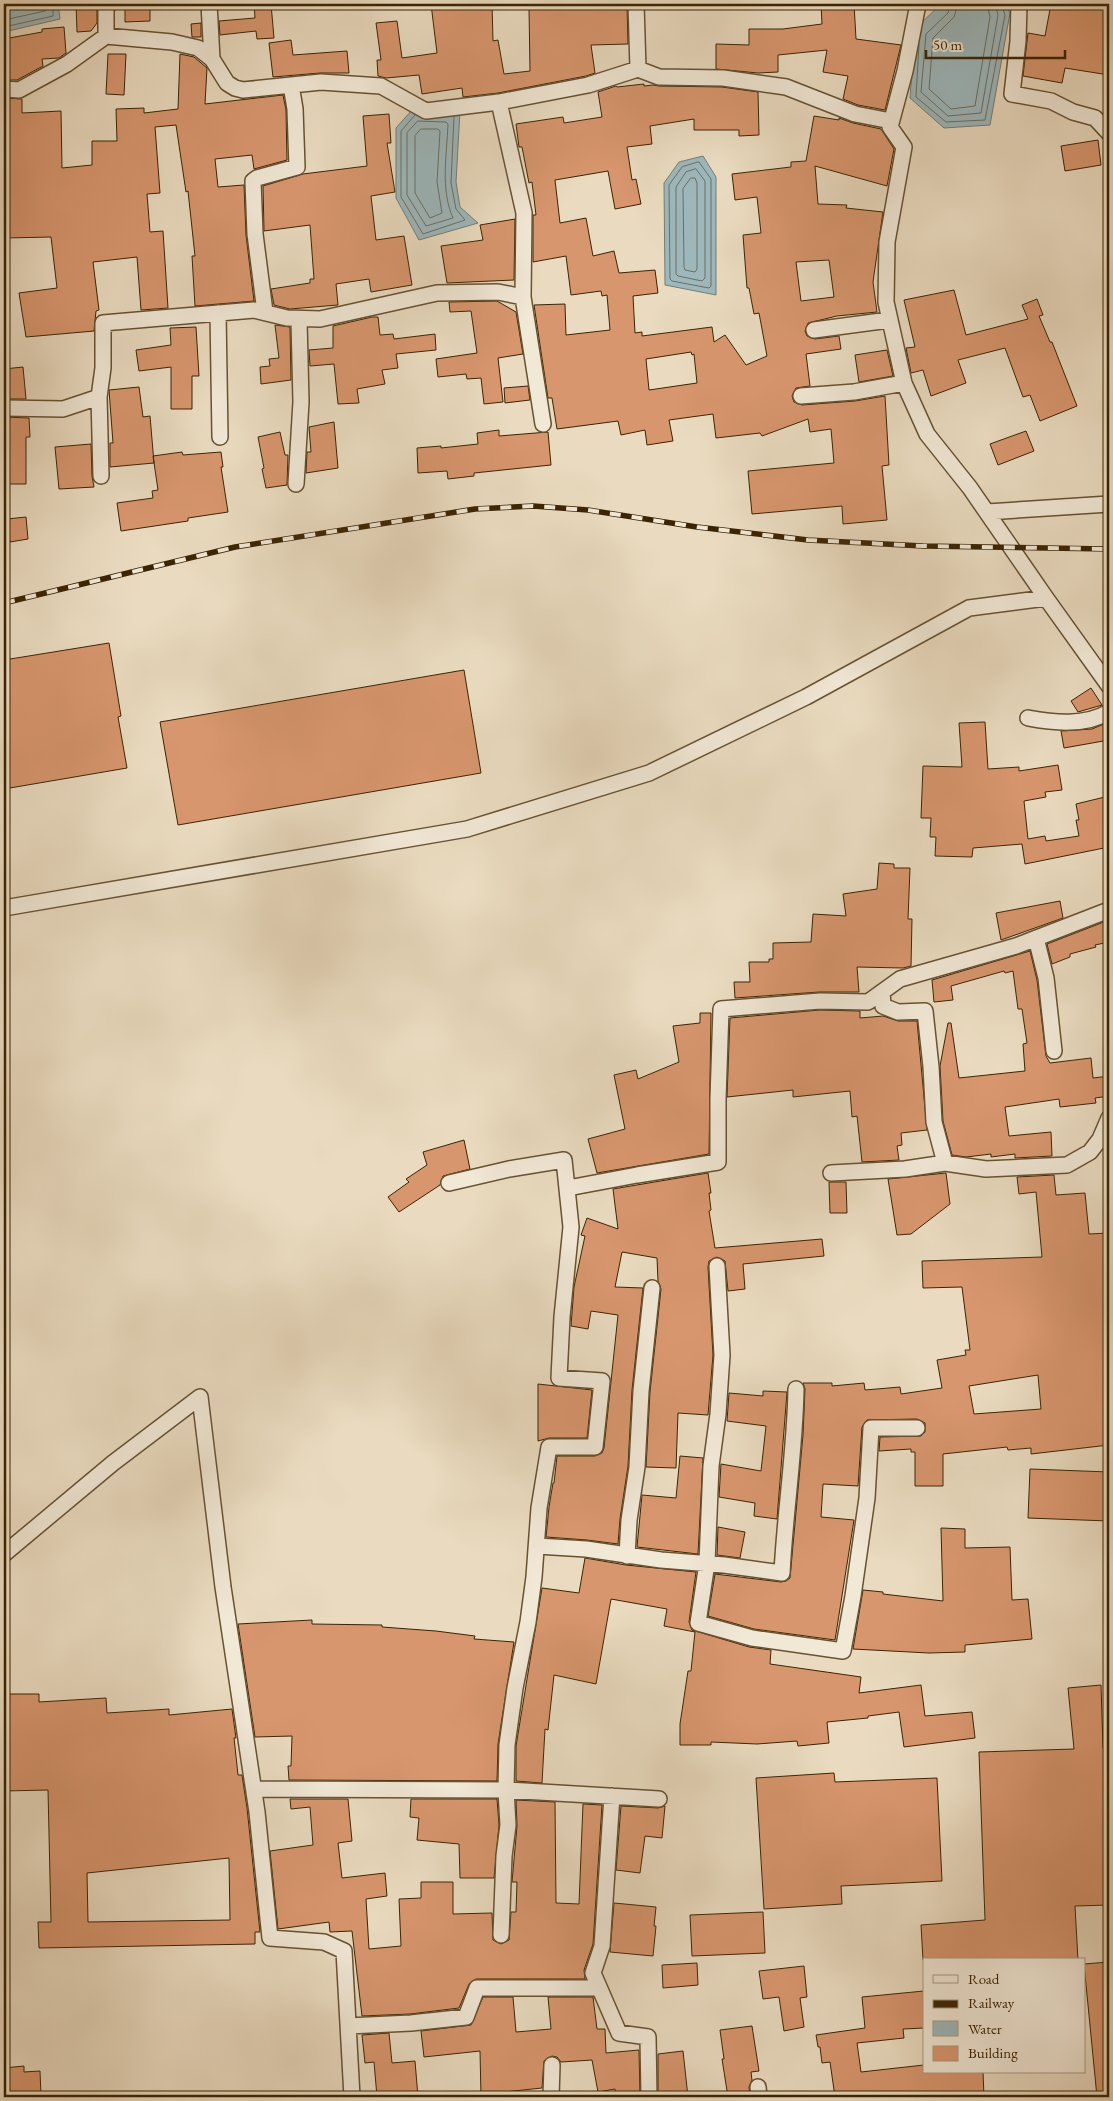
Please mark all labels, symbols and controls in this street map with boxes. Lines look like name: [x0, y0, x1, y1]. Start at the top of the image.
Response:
scale bar: [926, 28, 1064, 60]
text: 50 m: [933, 35, 962, 54]
legend: [923, 1958, 1086, 2074]
text: Road: [968, 1969, 1000, 1988]
text: Railway: [968, 1993, 1015, 2012]
text: Water: [968, 2019, 1002, 2038]
text: Building: [968, 2043, 1018, 2062]

